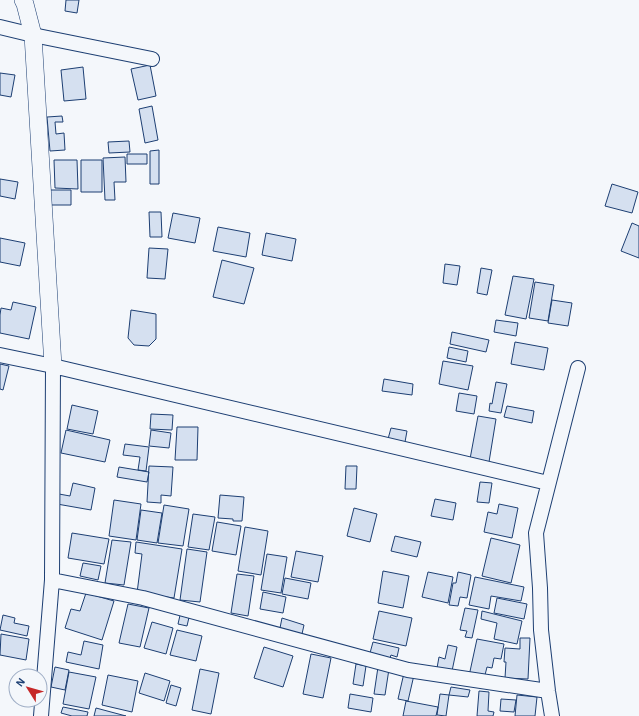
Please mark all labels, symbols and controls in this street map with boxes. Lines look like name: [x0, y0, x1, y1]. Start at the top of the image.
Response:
north arrow: [8, 668, 48, 708]
text: N: [14, 676, 27, 689]

